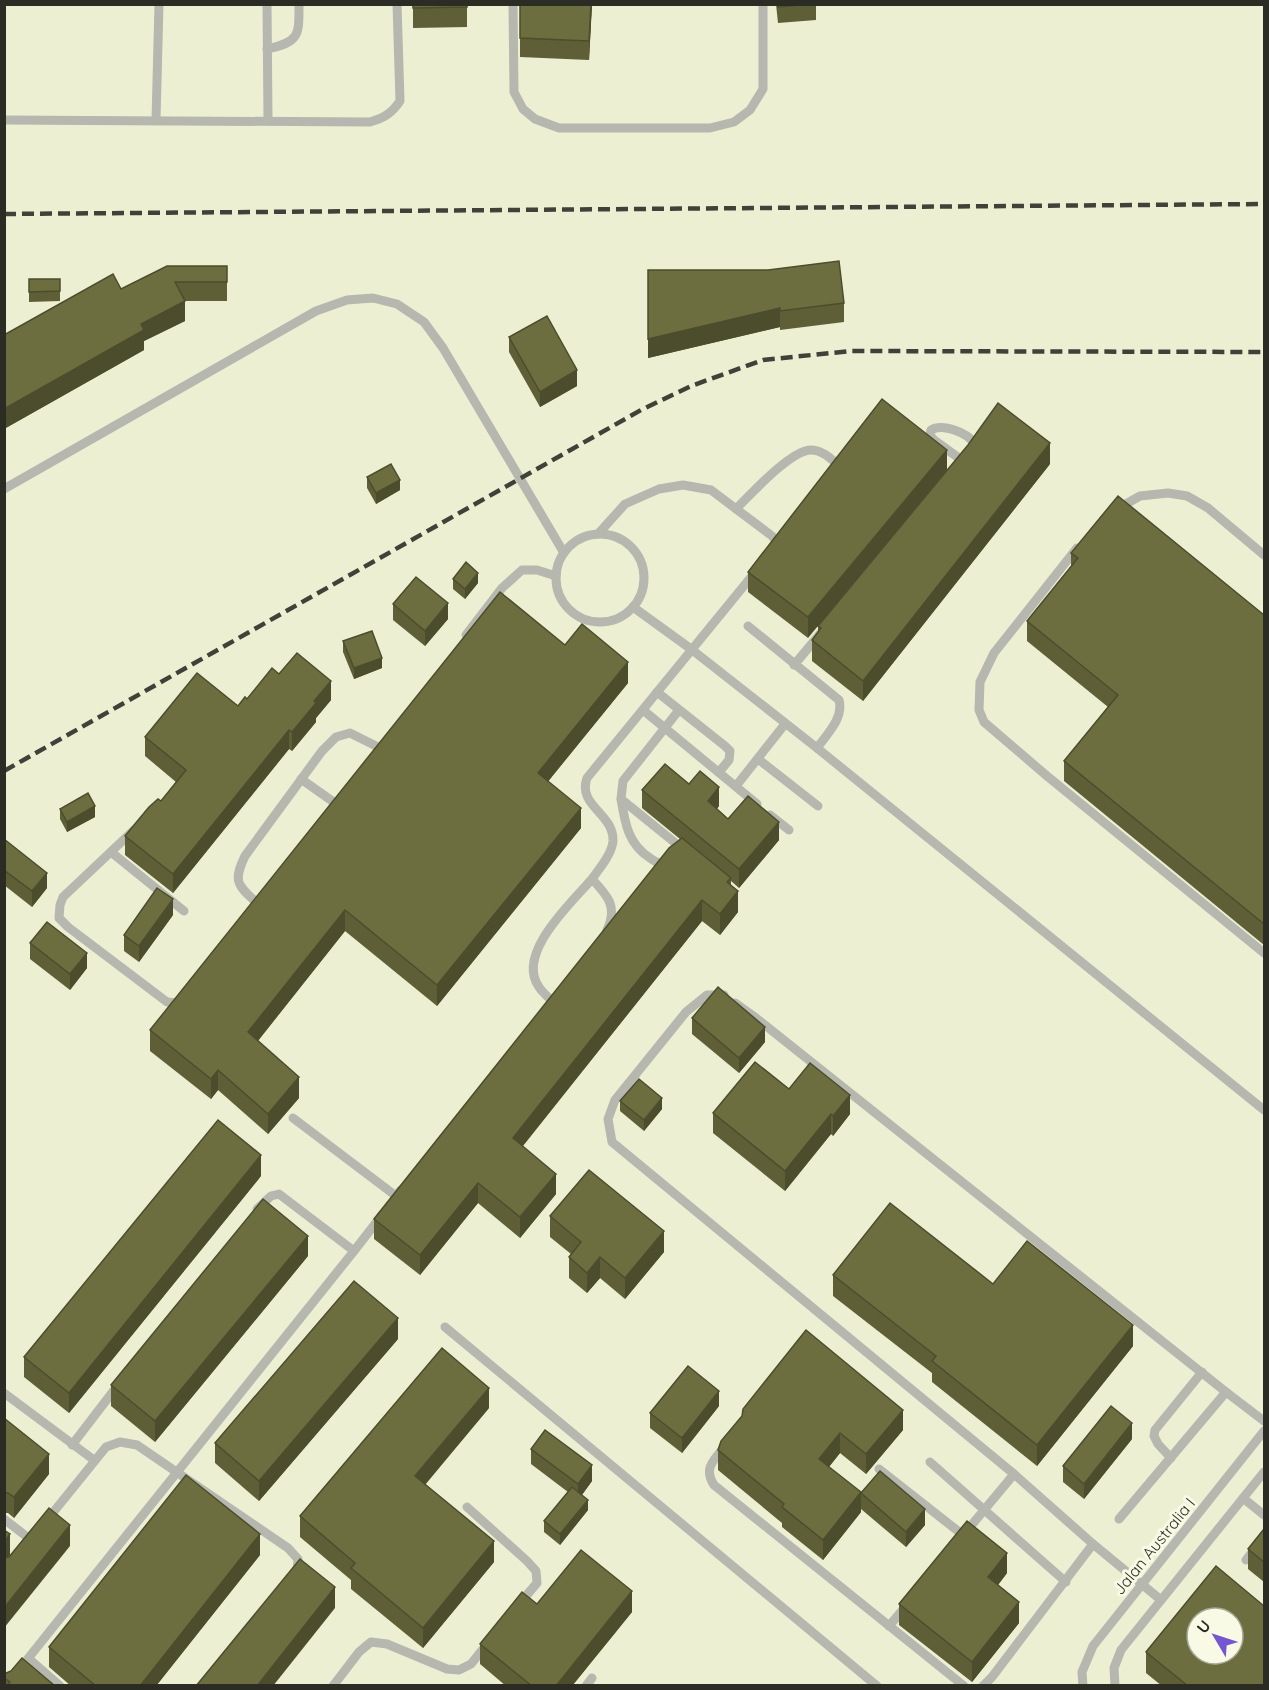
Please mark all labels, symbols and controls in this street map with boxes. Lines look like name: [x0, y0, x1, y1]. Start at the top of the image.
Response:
street label: Jalan Australia I: [1109, 1494, 1199, 1598]
north arrow: [1185, 1606, 1245, 1666]
text: U: [1192, 1616, 1215, 1637]

